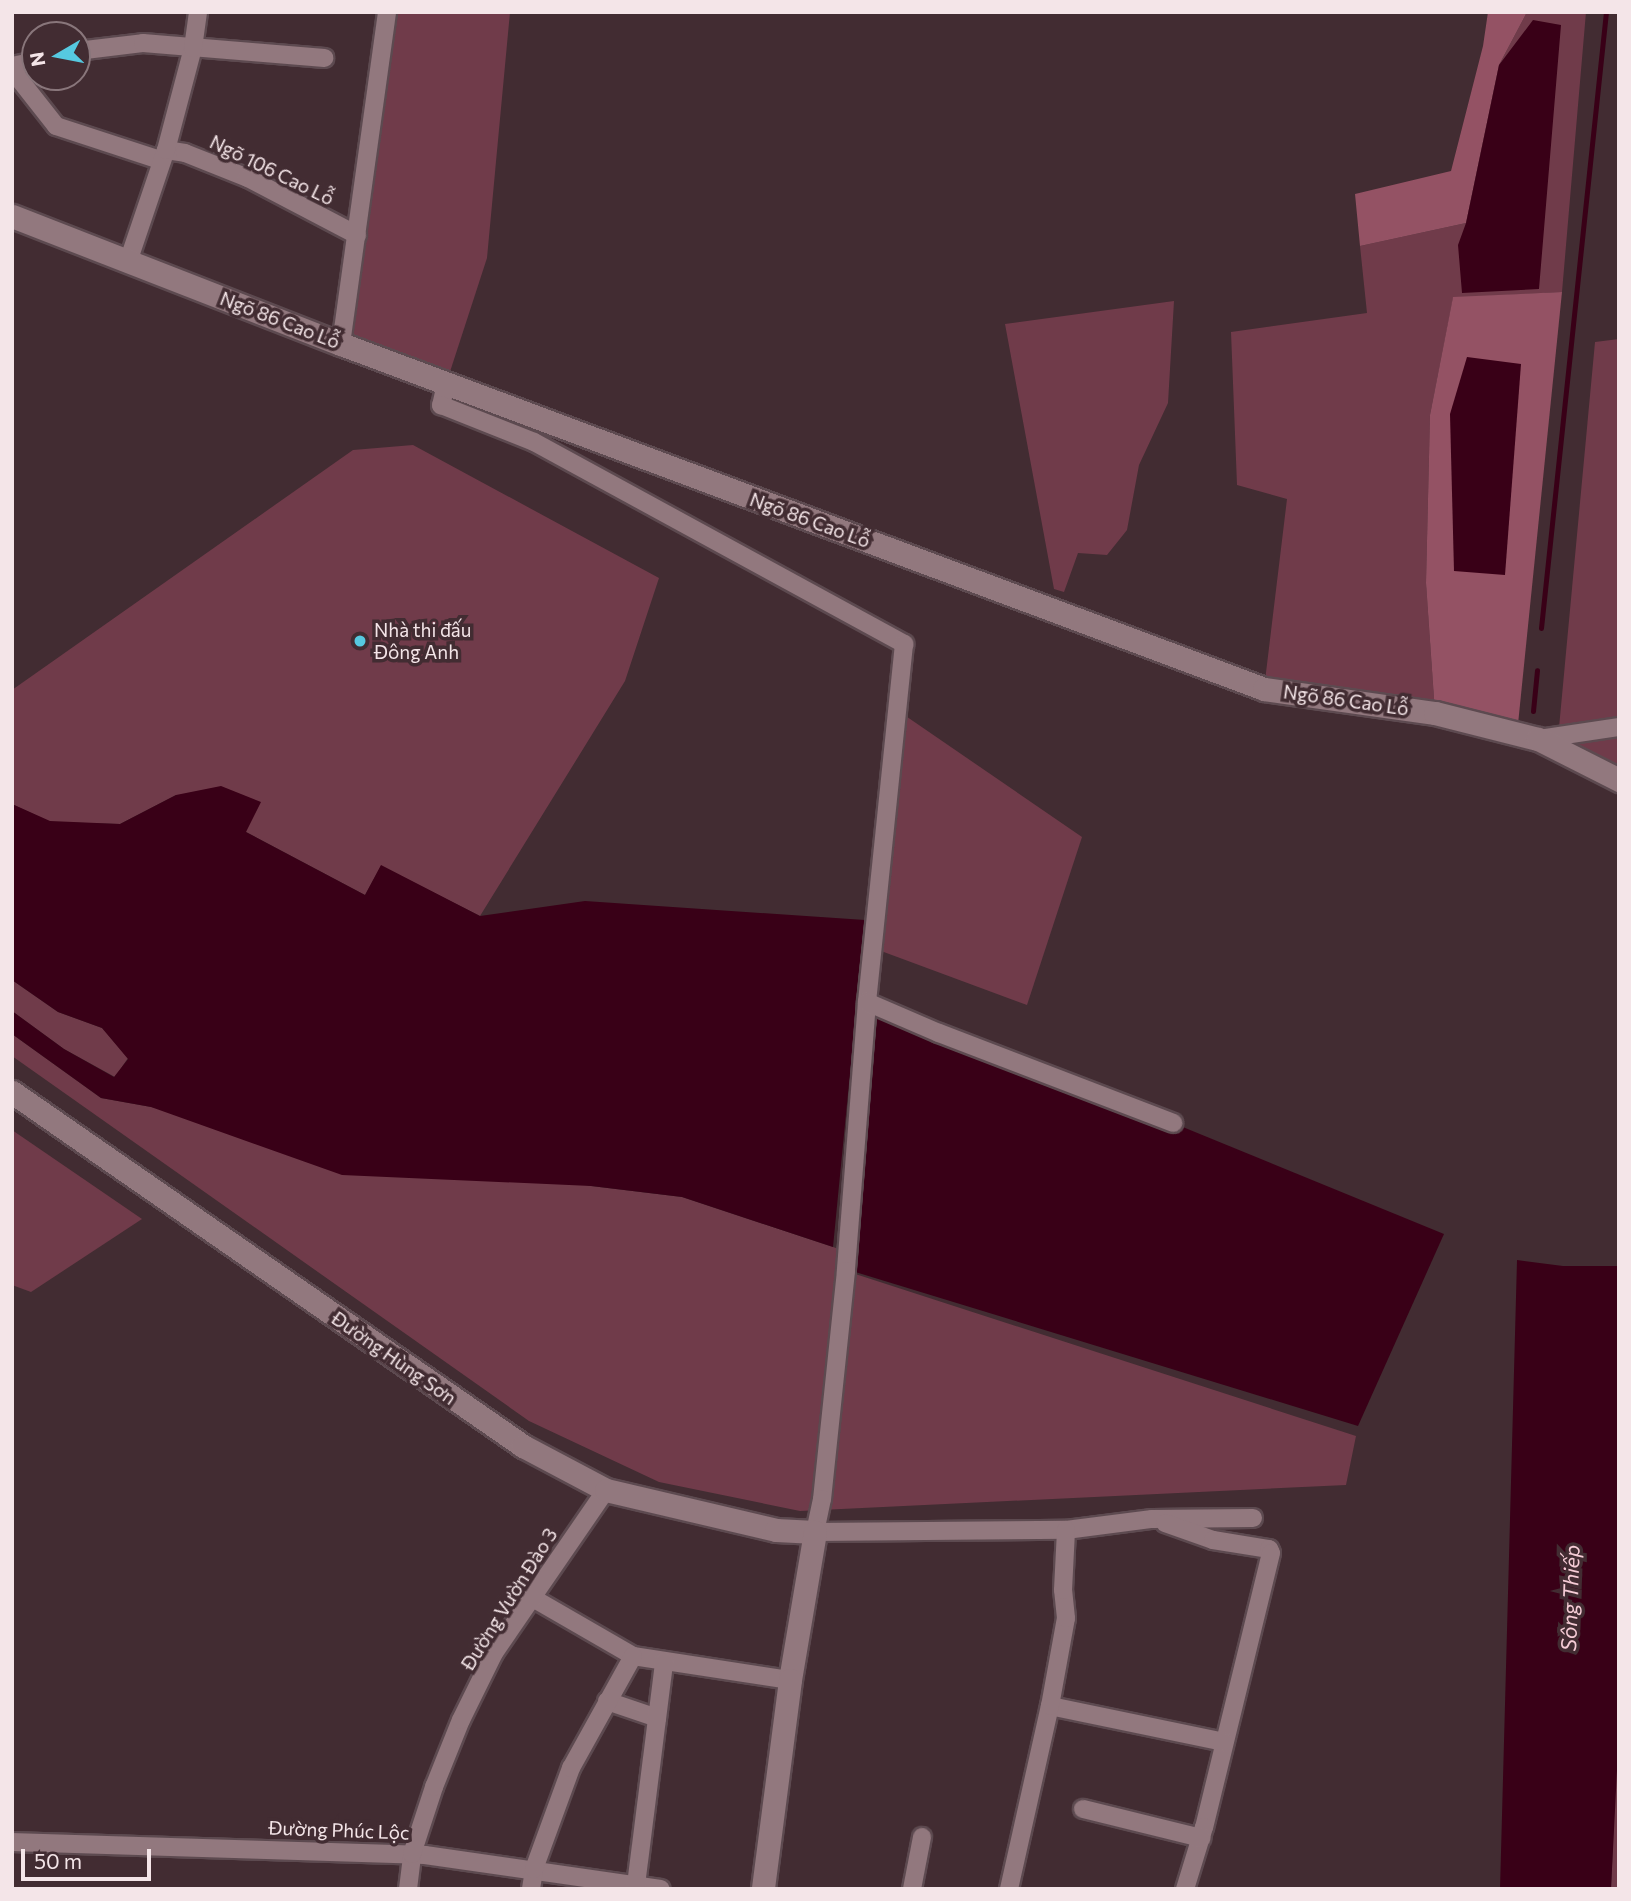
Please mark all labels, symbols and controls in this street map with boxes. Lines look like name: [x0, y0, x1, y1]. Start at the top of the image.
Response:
north arrow: [21, 21, 91, 91]
text: N: [24, 50, 49, 68]
street label: Ngõ 106 Cao Lỗ: [206, 130, 338, 210]
street label: Ngõ 86 Cao Lỗ: [217, 287, 343, 353]
street label: Ngõ 86 Cao Lỗ: [747, 488, 873, 552]
place label: Nhà thi đấu Đông Anh: [374, 619, 471, 663]
marker: Nhà thi đấu Đông Anh: [352, 633, 368, 649]
street label: Ngõ 86 Cao Lỗ: [1282, 680, 1410, 720]
street label: Đường Hùng Sơn: [327, 1307, 461, 1409]
street label: Đường Vườn Đào 3: [456, 1524, 562, 1674]
water label: Sông Thiếp: [1556, 1544, 1584, 1652]
street label: Đường Phúc Lộc: [268, 1816, 410, 1844]
scale bar: [24, 1834, 154, 1878]
text: 50 m: [34, 1848, 82, 1873]

